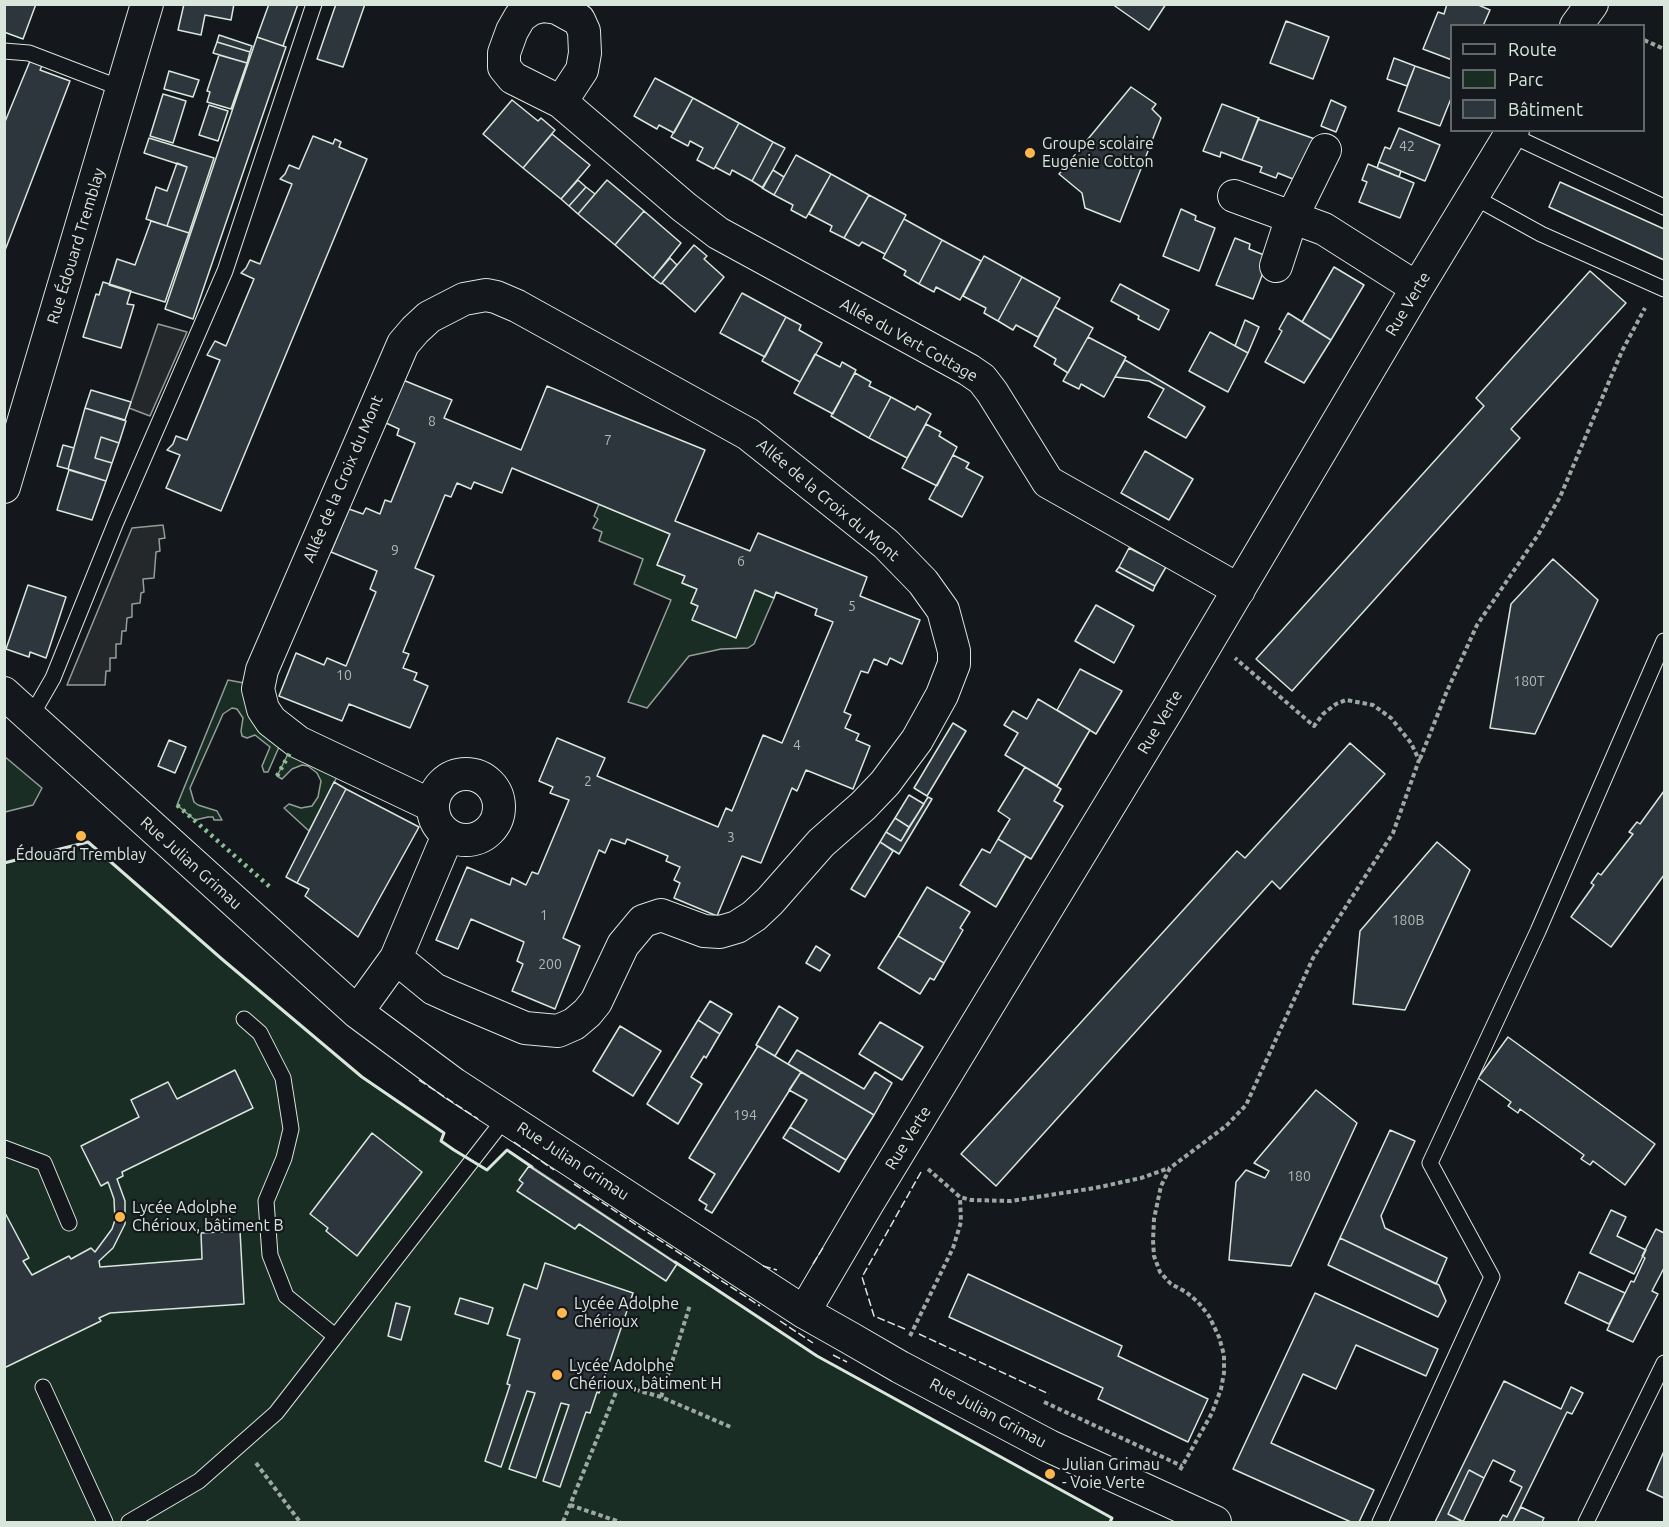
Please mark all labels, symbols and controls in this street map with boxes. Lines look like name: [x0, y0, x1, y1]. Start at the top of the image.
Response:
legend: [1450, 24, 1645, 132]
text: Route: [1508, 39, 1557, 59]
text: Parc: [1508, 69, 1543, 89]
text: Bâtiment: [1508, 99, 1583, 119]
place label: Groupe scolaire Eugénie Cotton: [1042, 134, 1154, 172]
house number: 42: [1399, 138, 1415, 154]
marker: Groupe scolaire Eugénie Cotton: [1023, 146, 1037, 160]
street label: Rue Édouard Tremblay: [43, 166, 109, 326]
street label: Rue Verte: [1381, 269, 1435, 339]
street label: Allée du Vert Cottage: [837, 294, 981, 386]
street label: Allée de la Croix du Mont: [299, 393, 387, 565]
house number: 8: [428, 413, 436, 429]
house number: 7: [604, 432, 612, 448]
street label: Allée de la Croix du Mont: [753, 435, 903, 565]
house number: 9: [391, 542, 399, 558]
house number: 6: [737, 553, 745, 569]
house number: 5: [848, 598, 856, 614]
house number: 10: [336, 667, 352, 683]
house number: 180T: [1513, 673, 1545, 689]
street label: Rue Verte: [1133, 687, 1187, 757]
house number: 4: [793, 737, 801, 753]
house number: 2: [584, 773, 592, 789]
street label: Rue Julian Grimau: [136, 813, 246, 913]
marker: Édouard Tremblay: [74, 829, 88, 843]
house number: 3: [727, 829, 735, 845]
place label: Édouard Tremblay: [16, 845, 146, 865]
house number: 1: [540, 907, 548, 923]
house number: 180B: [1392, 912, 1424, 928]
house number: 200: [538, 956, 562, 972]
street label: Rue Verte: [881, 1103, 935, 1173]
house number: 194: [733, 1107, 757, 1123]
street label: Rue Julian Grimau: [513, 1118, 633, 1204]
house number: 180: [1287, 1168, 1311, 1184]
place label: Lycée Adolphe Chérioux, bâtiment B: [132, 1198, 284, 1236]
marker: Lycée Adolphe Chérioux, bâtiment B: [113, 1210, 127, 1224]
place label: Lycée Adolphe Chérioux: [574, 1294, 679, 1332]
marker: Lycée Adolphe Chérioux: [555, 1306, 569, 1320]
place label: Lycée Adolphe Chérioux, bâtiment H: [569, 1356, 722, 1394]
marker: Lycée Adolphe Chérioux, bâtiment H: [550, 1368, 564, 1382]
street label: Rue Julian Grimau: [926, 1374, 1050, 1452]
place label: Julian Grimau - Voie Verte: [1062, 1455, 1160, 1493]
marker: Julian Grimau - Voie Verte: [1043, 1467, 1057, 1481]

